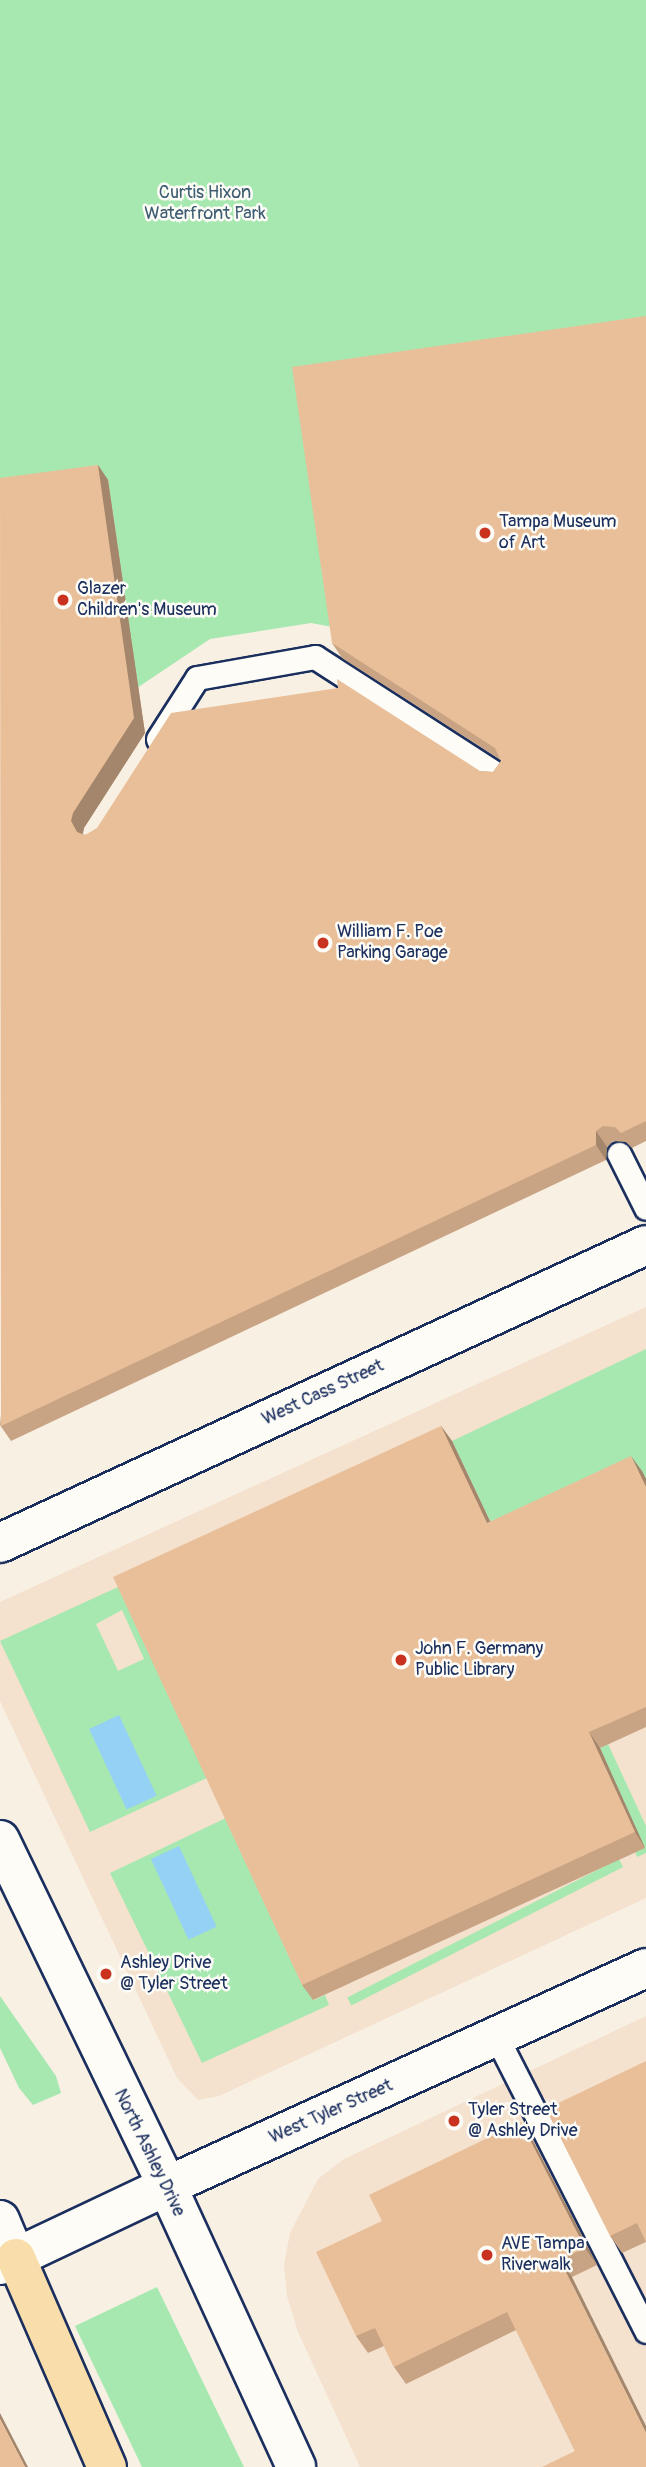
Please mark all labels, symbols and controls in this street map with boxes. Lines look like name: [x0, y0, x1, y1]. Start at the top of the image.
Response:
park label: Curtis Hixon Waterfront Park: [144, 183, 266, 226]
place label: Tampa Museum of Art: [499, 512, 616, 554]
marker: Tampa Museum of Art: [477, 525, 493, 541]
place label: Glazer Children's Museum: [77, 579, 217, 622]
marker: Glazer Children's Museum: [55, 592, 71, 608]
place label: William F. Poe Parking Garage: [337, 922, 448, 964]
marker: William F. Poe Parking Garage: [315, 935, 331, 951]
street label: West Cass Street: [259, 1355, 387, 1431]
place label: John F. Germany Public Library: [415, 1639, 543, 1682]
marker: John F. Germany Public Library: [393, 1652, 409, 1668]
place label: Ashley Drive @ Tyler Street: [120, 1953, 228, 1996]
marker: Ashley Drive @ Tyler Street: [98, 1966, 114, 1982]
street label: West Tyler Street: [266, 2075, 396, 2149]
street label: North Ashley Drive: [109, 2086, 189, 2220]
place label: Tyler Street @ Ashley Drive: [468, 2100, 578, 2142]
marker: Tyler Street @ Ashley Drive: [446, 2113, 462, 2129]
place label: AVE Tampa Riverwalk: [501, 2234, 585, 2276]
marker: AVE Tampa Riverwalk: [479, 2247, 495, 2263]

